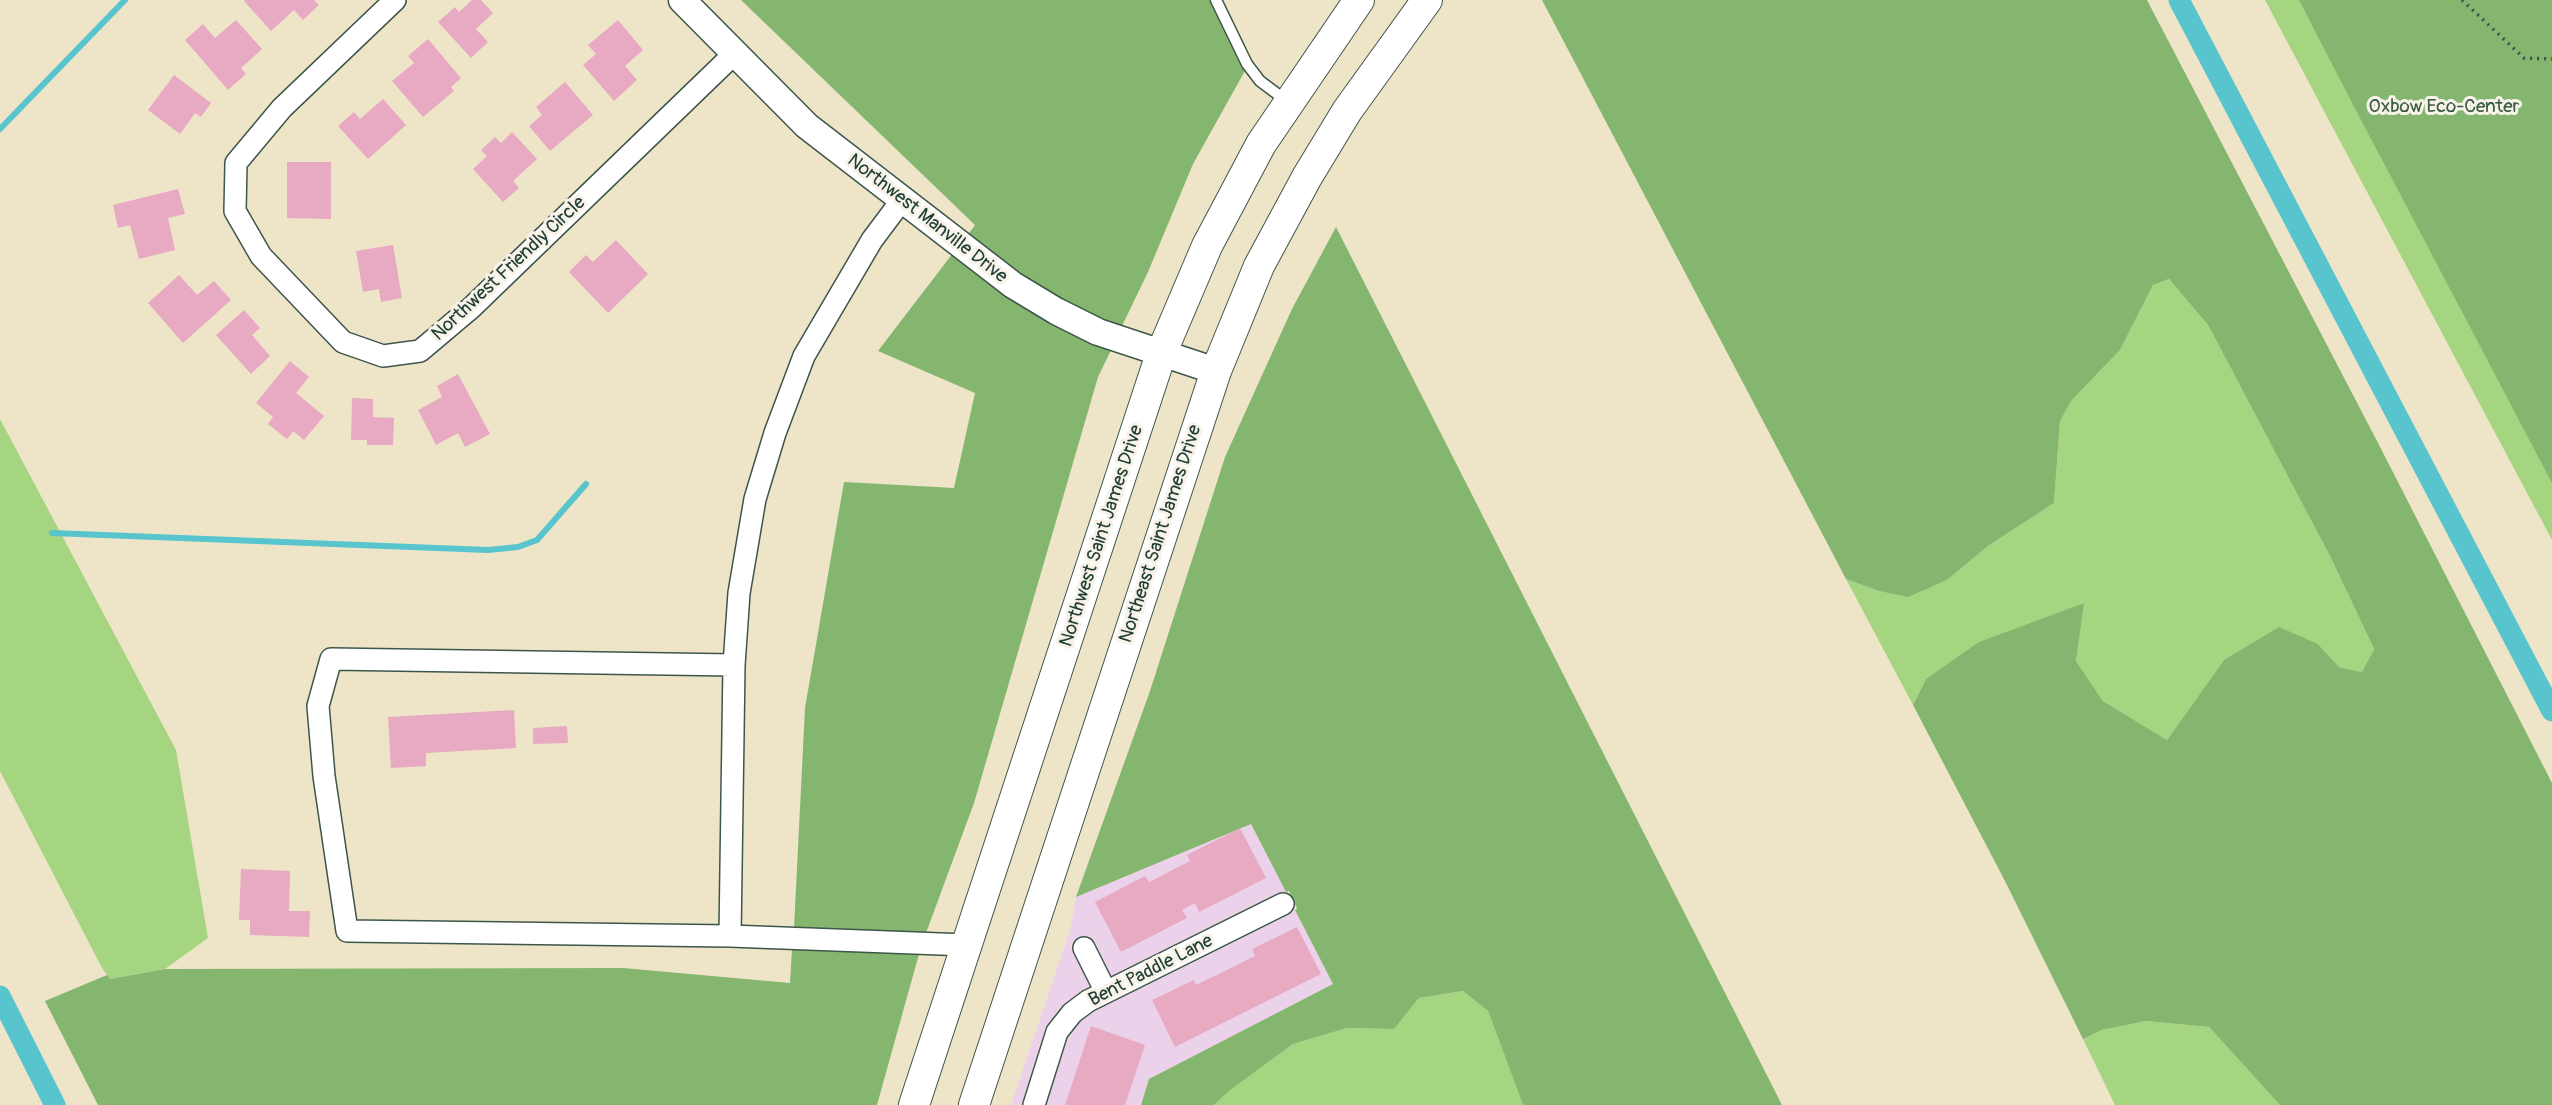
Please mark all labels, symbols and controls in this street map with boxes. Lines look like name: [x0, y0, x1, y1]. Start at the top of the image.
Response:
park label: Oxbow Eco-Center: [2369, 96, 2519, 118]
street label: Northwest Manville Drive: [843, 149, 1011, 289]
street label: Northwest Friendly Circle: [427, 192, 591, 346]
street label: Northwest Saint James Drive: [1055, 422, 1149, 650]
street label: Northeast Saint James Drive: [1115, 422, 1207, 646]
street label: Bent Paddle Lane: [1085, 930, 1217, 1012]

